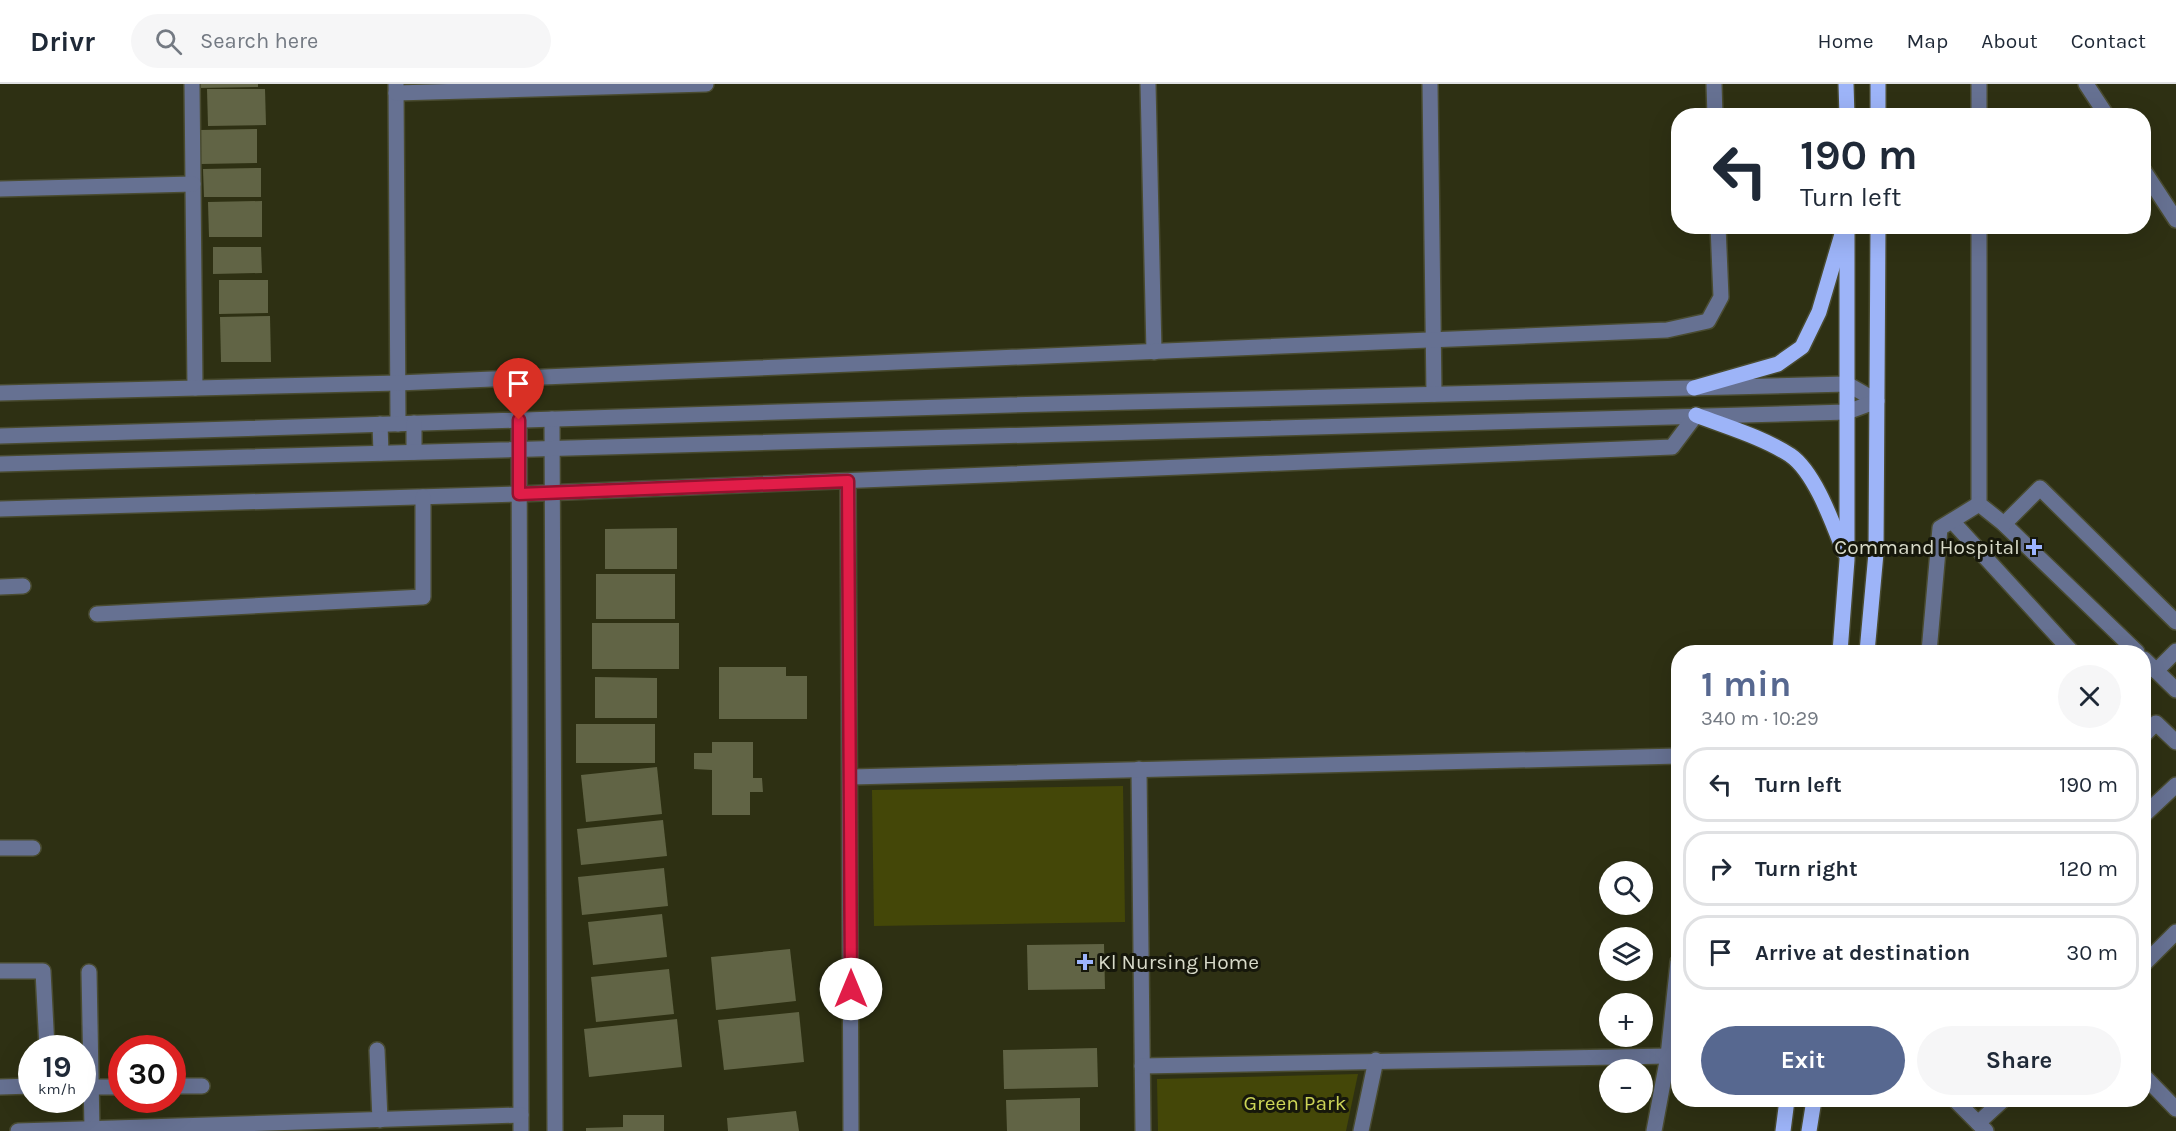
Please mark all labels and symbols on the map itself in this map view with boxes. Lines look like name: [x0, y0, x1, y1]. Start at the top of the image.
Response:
pin: [493, 358, 544, 420]
place label: Command Hospital: [1834, 535, 2020, 559]
marker: Command Hospital: [2025, 538, 2043, 556]
place label: Kl Nursing Home: [1098, 950, 1259, 974]
marker: Kl Nursing Home: [1076, 953, 1094, 971]
position arrow: [819, 957, 883, 1021]
speed limit sign: 30: [108, 1035, 186, 1113]
park label: Green Park: [1244, 1091, 1347, 1115]

